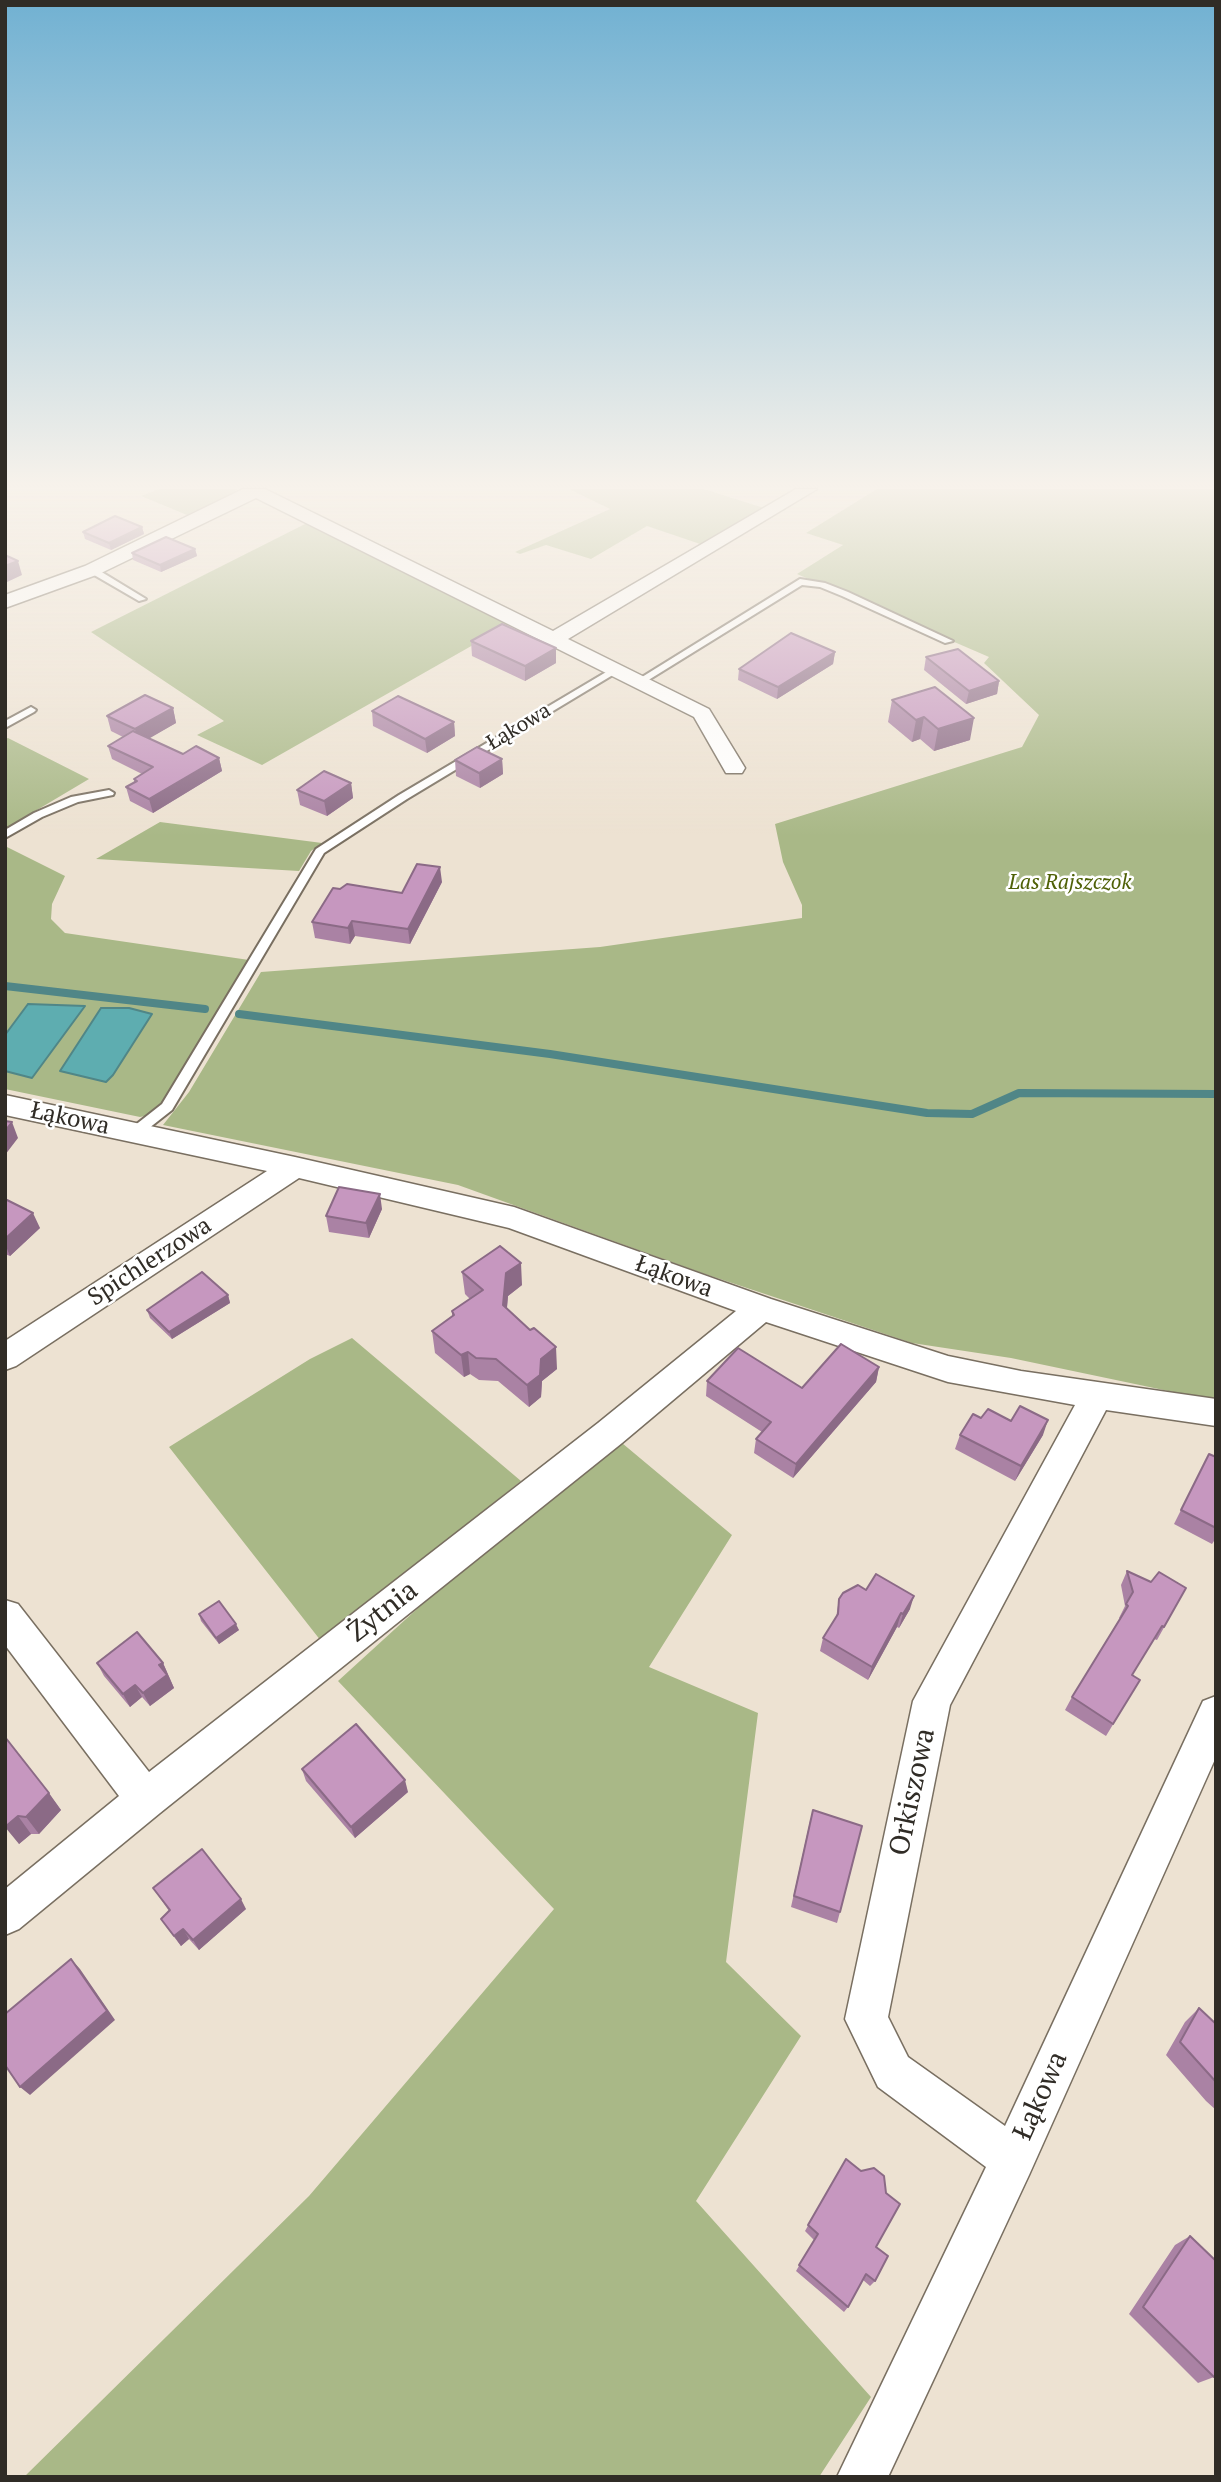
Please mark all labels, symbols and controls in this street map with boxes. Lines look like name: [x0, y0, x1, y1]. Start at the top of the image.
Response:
street label: Łąkowa: [483, 698, 555, 756]
park label: Las Rajszczok: [1008, 870, 1132, 896]
street label: Łąkowa: [28, 1097, 112, 1141]
street label: Spichlerzowa: [83, 1211, 217, 1313]
street label: Łąkowa: [632, 1250, 716, 1304]
street label: Żytnia: [341, 1574, 425, 1650]
street label: Orkiszowa: [883, 1725, 943, 1859]
street label: Łąkowa: [1007, 2047, 1075, 2145]

